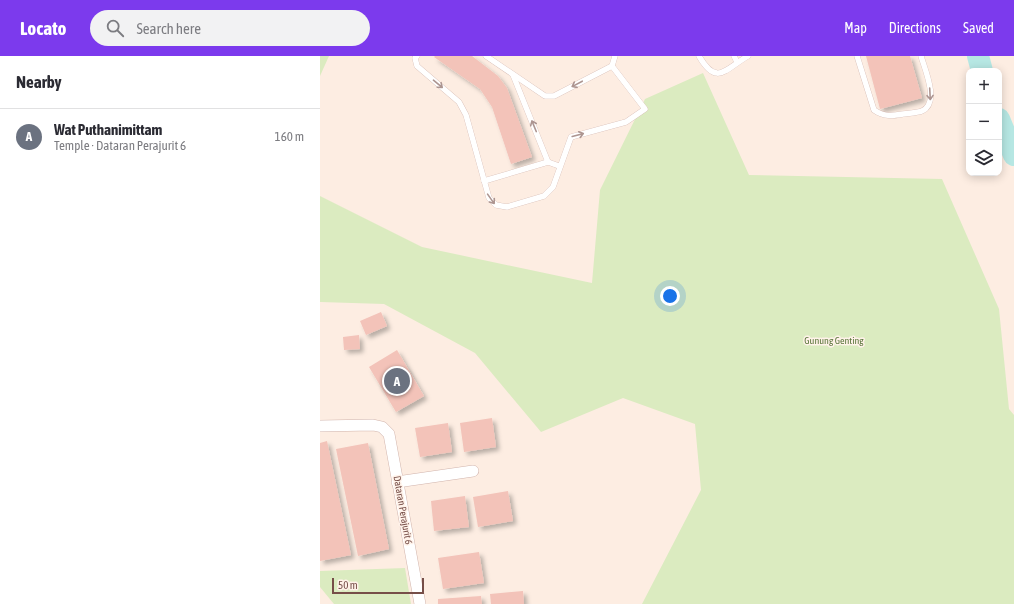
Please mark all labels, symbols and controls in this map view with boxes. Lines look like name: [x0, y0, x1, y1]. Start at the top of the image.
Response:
search box: [90, 10, 370, 46]
text: Locato: [20, 17, 66, 39]
icon: search: [104, 17, 126, 39]
text: Search here: [136, 20, 201, 37]
text: Map: [844, 20, 867, 36]
text: Directions: [889, 20, 941, 36]
text: Saved: [963, 20, 994, 36]
map controls: [966, 68, 1002, 176]
button: +: [966, 68, 1002, 104]
text: Nearby: [16, 72, 62, 92]
one-way arrow: [433, 80, 444, 89]
one-way arrow: [572, 81, 584, 88]
one-way arrow: [927, 87, 934, 100]
button: −: [966, 104, 1002, 140]
one-way arrow: [529, 120, 537, 132]
text: Wat Puthanimittam: [54, 121, 162, 138]
text: A: [26, 129, 32, 144]
text: 160 m: [275, 129, 304, 144]
one-way arrow: [571, 131, 584, 138]
text: Temple · Dataran Perajurit 6: [54, 138, 186, 153]
button: layers: [966, 140, 1002, 176]
one-way arrow: [487, 193, 495, 204]
your location: [660, 286, 680, 306]
park label: Gunung Genting: [804, 335, 864, 346]
pin: A: [384, 366, 410, 396]
street label: Dataran Perajurit 6: [392, 475, 414, 545]
scale bar: [332, 576, 424, 595]
text: 50 m: [338, 579, 358, 591]

